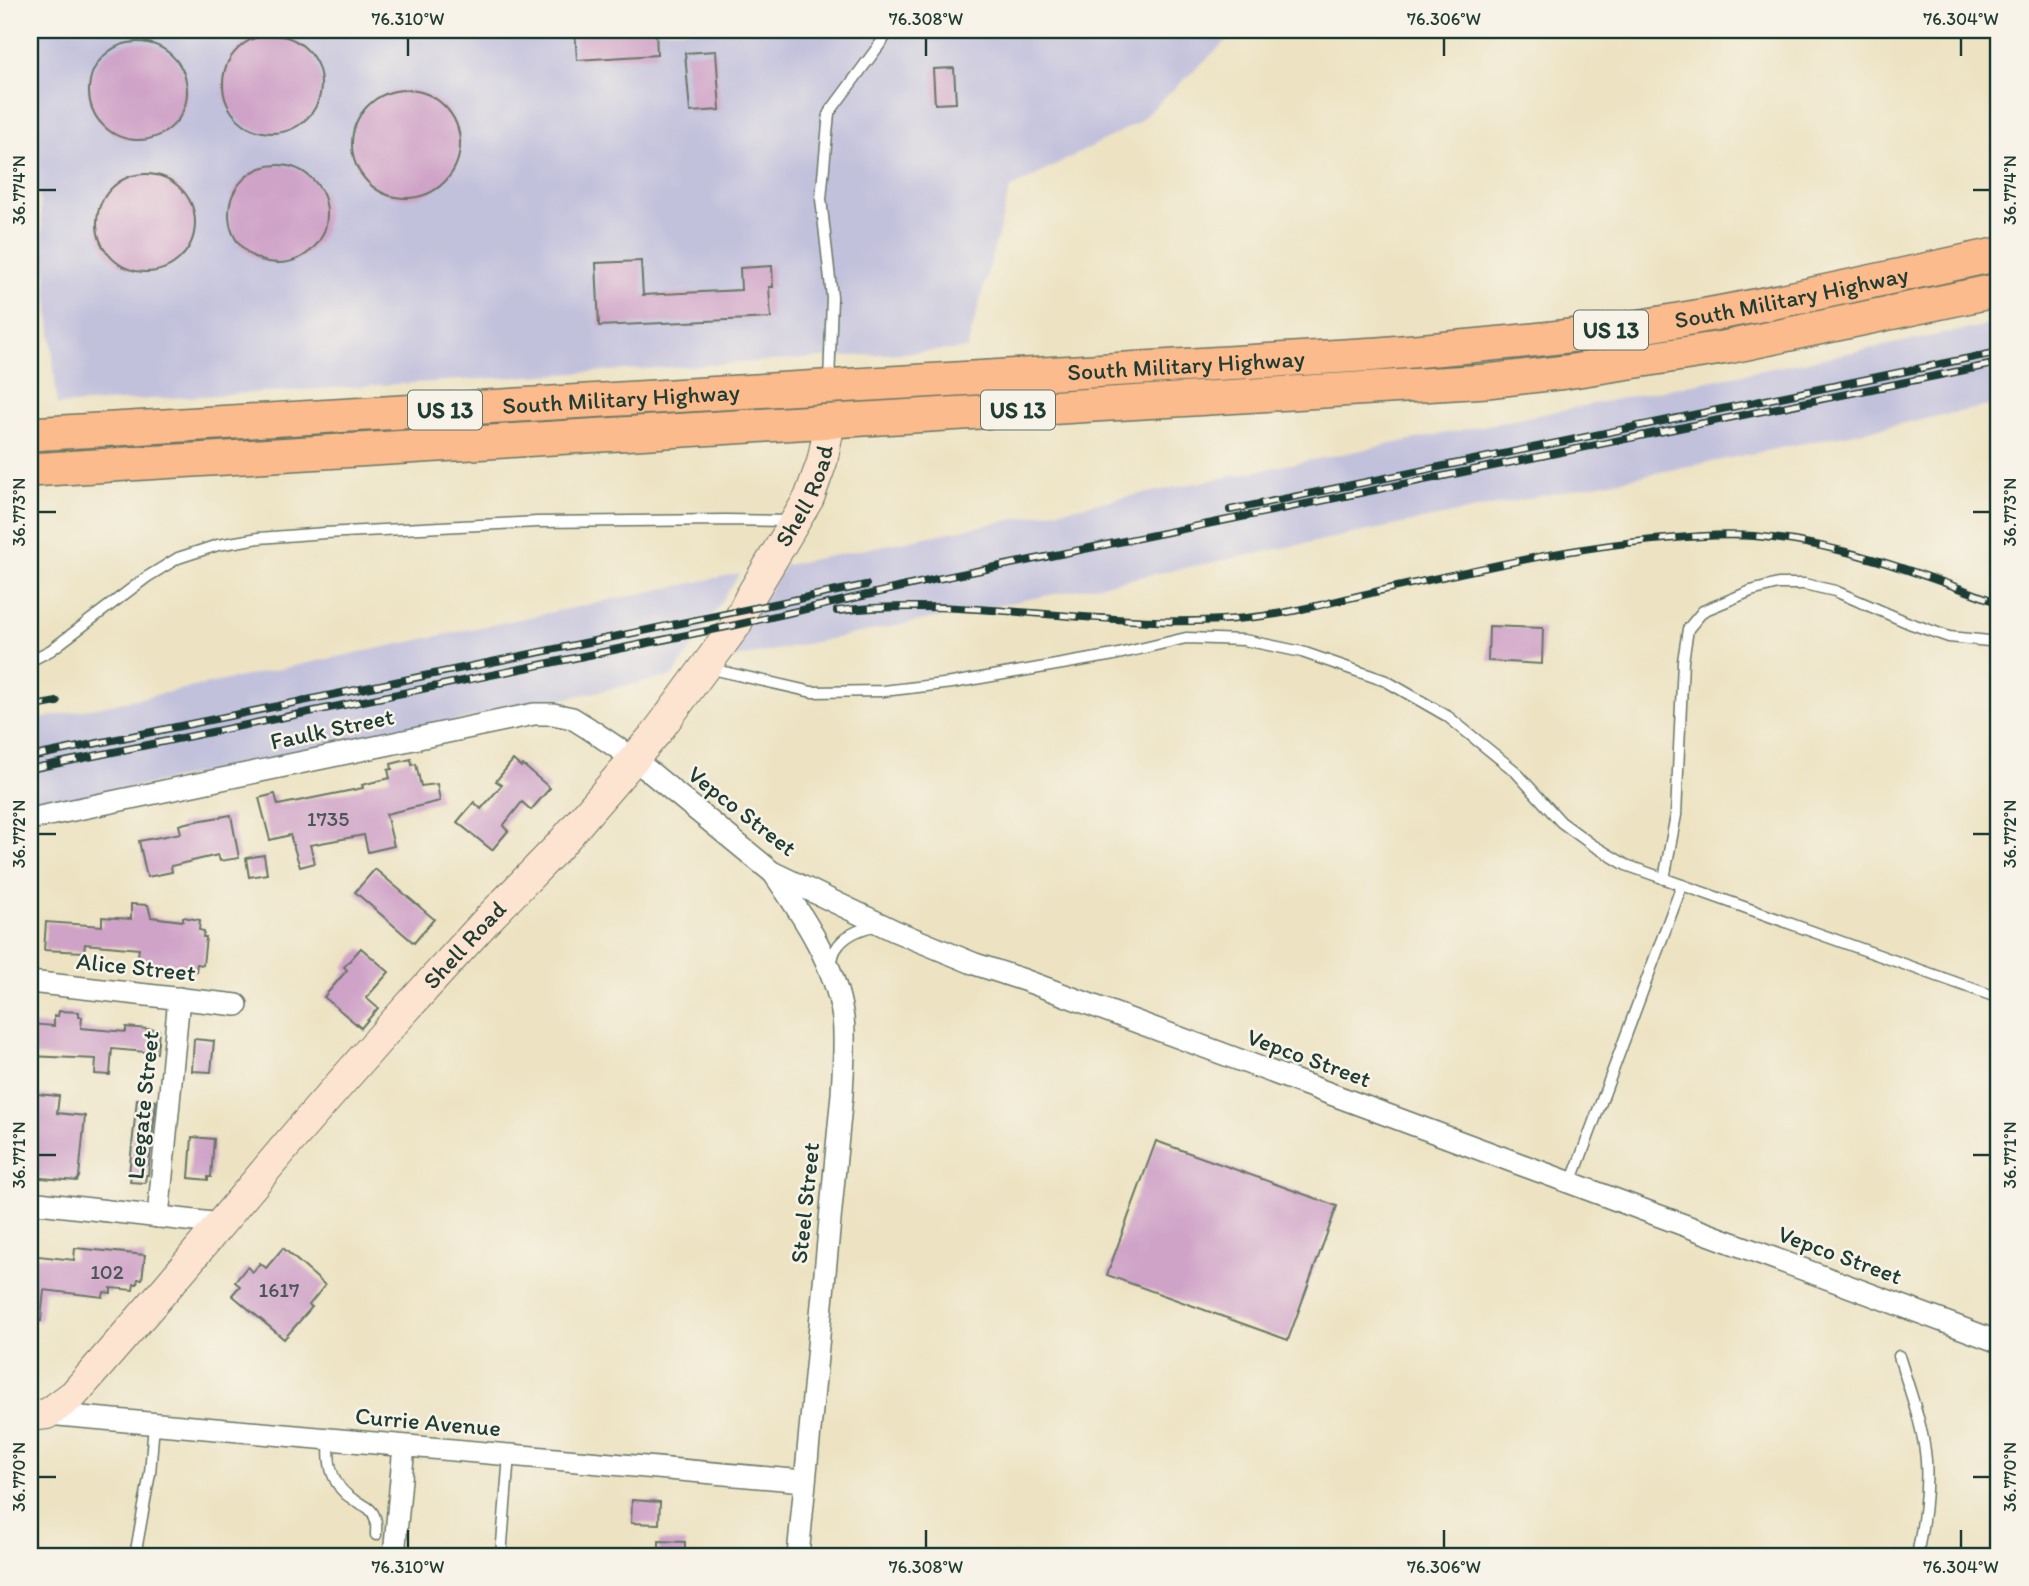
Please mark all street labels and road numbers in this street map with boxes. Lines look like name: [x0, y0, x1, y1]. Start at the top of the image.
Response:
street label: South Military Highway: [1672, 259, 1911, 335]
road number: US 13: [1574, 310, 1648, 350]
street label: South Military Highway: [1066, 343, 1306, 386]
street label: South Military Highway: [501, 377, 741, 420]
road number: US 13: [408, 390, 482, 430]
road number: US 13: [981, 390, 1055, 430]
street label: Shell Road: [768, 442, 839, 552]
street label: Faulk Street: [268, 701, 396, 756]
street label: Vepco Street: [682, 759, 802, 862]
street label: Shell Road: [416, 894, 512, 995]
street label: Alice Street: [75, 946, 197, 987]
street label: Vepco Street: [1243, 1022, 1375, 1093]
street label: Leegate Street: [120, 1029, 165, 1181]
street label: Steel Street: [784, 1141, 825, 1265]
street label: Vepco Street: [1774, 1219, 1906, 1290]
street label: Currie Avenue: [354, 1401, 502, 1442]

